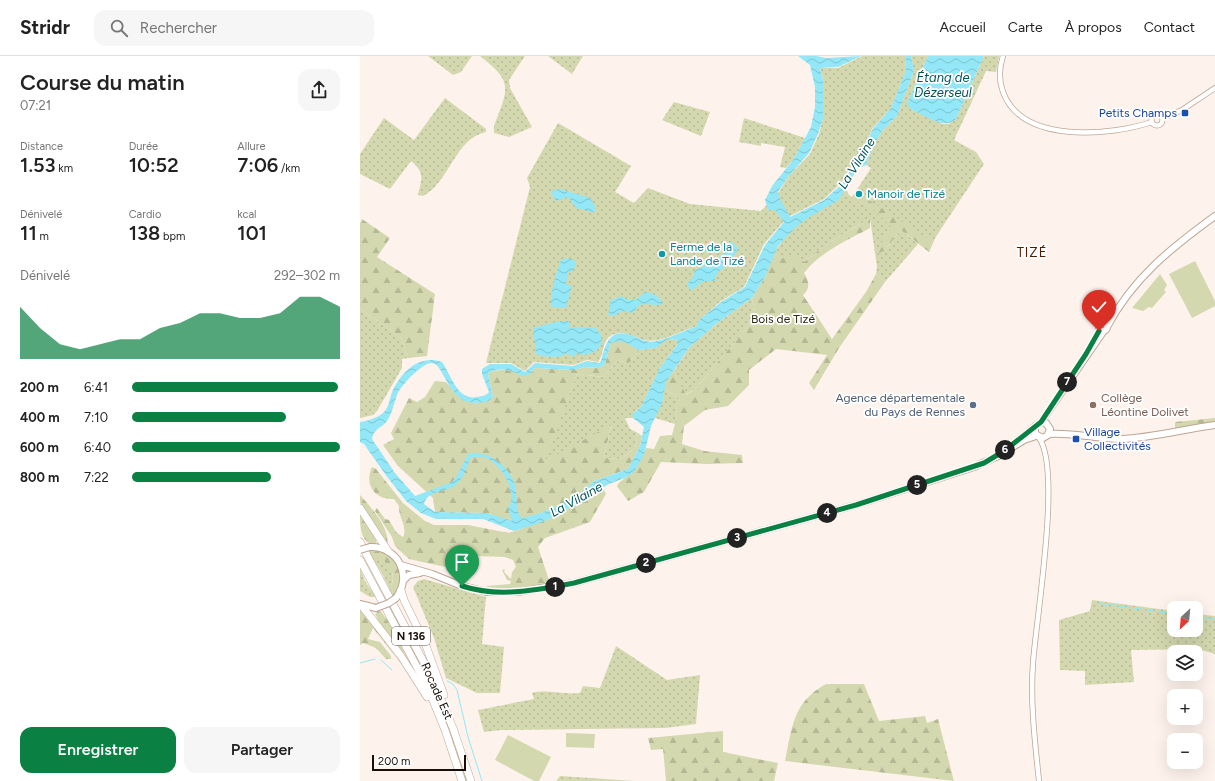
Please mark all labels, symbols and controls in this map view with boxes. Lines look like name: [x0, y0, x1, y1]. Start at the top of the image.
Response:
search box: [94, 10, 374, 46]
text: Stridr: [20, 16, 70, 39]
icon: search: [108, 17, 130, 39]
text: Rechercher: [140, 19, 217, 37]
text: Accueil: [940, 19, 986, 36]
text: Carte: [1008, 19, 1043, 36]
text: À propos: [1065, 19, 1122, 36]
text: Contact: [1144, 19, 1195, 36]
text: Course du matin: [20, 69, 185, 96]
button: share: [298, 69, 340, 111]
water label: Étang de Dézerseul: [914, 70, 972, 100]
text: 07:21: [20, 98, 51, 113]
place label: Petits Champs: [1099, 106, 1177, 120]
marker: Petits Champs: [1180, 108, 1190, 118]
water label: La Vilaine: [835, 135, 878, 192]
text: Distance: [20, 140, 63, 153]
text: Durée: [129, 140, 158, 153]
text: Allure: [237, 140, 265, 153]
text: 1.53: [20, 153, 56, 177]
text: 10:52: [129, 153, 179, 177]
text: 7:06: [237, 153, 278, 177]
text: km: [56, 162, 73, 175]
text: /km: [278, 162, 300, 175]
place label: Manoir de Tizé: [867, 187, 946, 201]
marker: Manoir de Tizé: [854, 189, 864, 199]
text: Dénivelé: [20, 208, 62, 221]
text: Cardio: [129, 208, 161, 221]
text: kcal: [237, 208, 257, 221]
text: 11: [20, 221, 37, 245]
text: 138: [129, 221, 160, 245]
text: 101: [237, 221, 267, 245]
text: m: [37, 230, 49, 243]
text: bpm: [160, 230, 185, 243]
place label: Ferme de la Lande de Tizé: [670, 240, 744, 268]
district label: TIZÉ: [1017, 245, 1047, 260]
marker: Ferme de la Lande de Tizé: [657, 249, 667, 259]
text: Dénivelé: [20, 268, 70, 283]
text: 292–302 m: [274, 268, 340, 283]
pin: [1082, 290, 1116, 331]
icon: check: [1088, 296, 1110, 318]
park label: Bois de Tizé: [751, 312, 815, 326]
pin: 7: [1057, 372, 1077, 392]
text: 7: [1064, 375, 1070, 388]
text: 200 m: [20, 380, 59, 395]
text: 6:41: [84, 380, 108, 395]
place label: Agence départementale du Pays de Rennes: [835, 391, 965, 419]
place label: Collège Léontine Dolivet: [1101, 391, 1189, 419]
marker: Agence départementale du Pays de Rennes: [968, 400, 978, 410]
marker: Collège Léontine Dolivet: [1088, 400, 1098, 410]
text: 400 m: [20, 410, 60, 425]
text: 7:10: [84, 410, 108, 425]
place label: Village Collectivités: [1084, 425, 1151, 453]
marker: Village Collectivités: [1071, 434, 1081, 444]
text: 600 m: [20, 440, 59, 455]
text: 6:40: [84, 440, 111, 455]
pin: 6: [995, 440, 1015, 460]
text: 6: [1002, 443, 1008, 456]
text: 800 m: [20, 470, 59, 485]
text: 7:22: [84, 470, 109, 485]
pin: 5: [907, 475, 927, 495]
text: 5: [914, 478, 920, 491]
water label: La Vilaine: [547, 479, 605, 520]
pin: 4: [817, 503, 837, 523]
text: 4: [824, 506, 830, 519]
pin: 3: [727, 528, 747, 548]
text: 3: [734, 531, 740, 544]
pin: [445, 545, 479, 586]
icon: arrive: [451, 551, 473, 573]
pin: 2: [636, 553, 656, 573]
text: 2: [643, 556, 649, 569]
pin: 1: [545, 577, 565, 597]
text: 1: [553, 580, 557, 593]
north arrow: [1167, 601, 1203, 637]
map controls: [1167, 601, 1203, 769]
road number: N 136: [392, 627, 430, 645]
button: layers: [1167, 645, 1203, 681]
street label: Rocade Est: [418, 660, 456, 722]
button: +: [1167, 689, 1203, 725]
button: Enregistrer: [20, 727, 176, 773]
button: Partager: [184, 727, 340, 773]
button: −: [1167, 733, 1203, 769]
scale bar: [372, 753, 466, 772]
text: 200 m: [378, 755, 410, 768]

